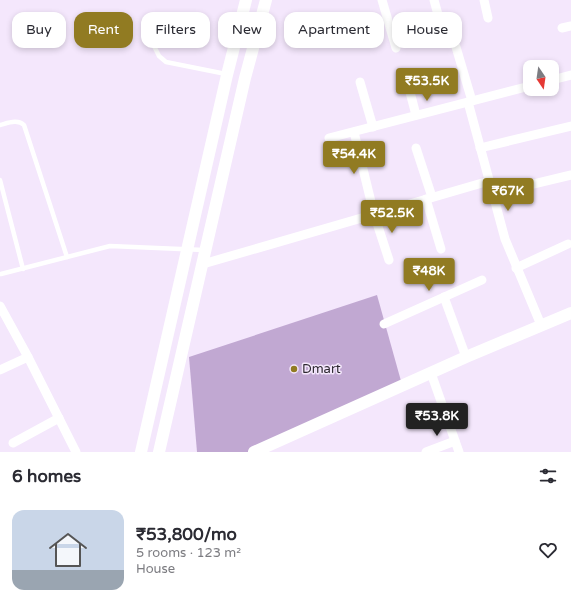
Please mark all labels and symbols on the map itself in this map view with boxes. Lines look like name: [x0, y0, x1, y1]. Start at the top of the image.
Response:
north arrow: [523, 60, 559, 96]
pin: ₹53.5K: [394, 68, 460, 102]
pin: ₹54.4K: [321, 141, 387, 175]
pin: ₹67K: [484, 178, 532, 212]
pin: ₹52.5K: [359, 200, 425, 234]
pin: ₹48K: [405, 258, 453, 292]
place label: Dmart: [302, 361, 341, 377]
marker: Dmart: [289, 364, 299, 374]
pin: ₹53.8K: [404, 403, 470, 437]

